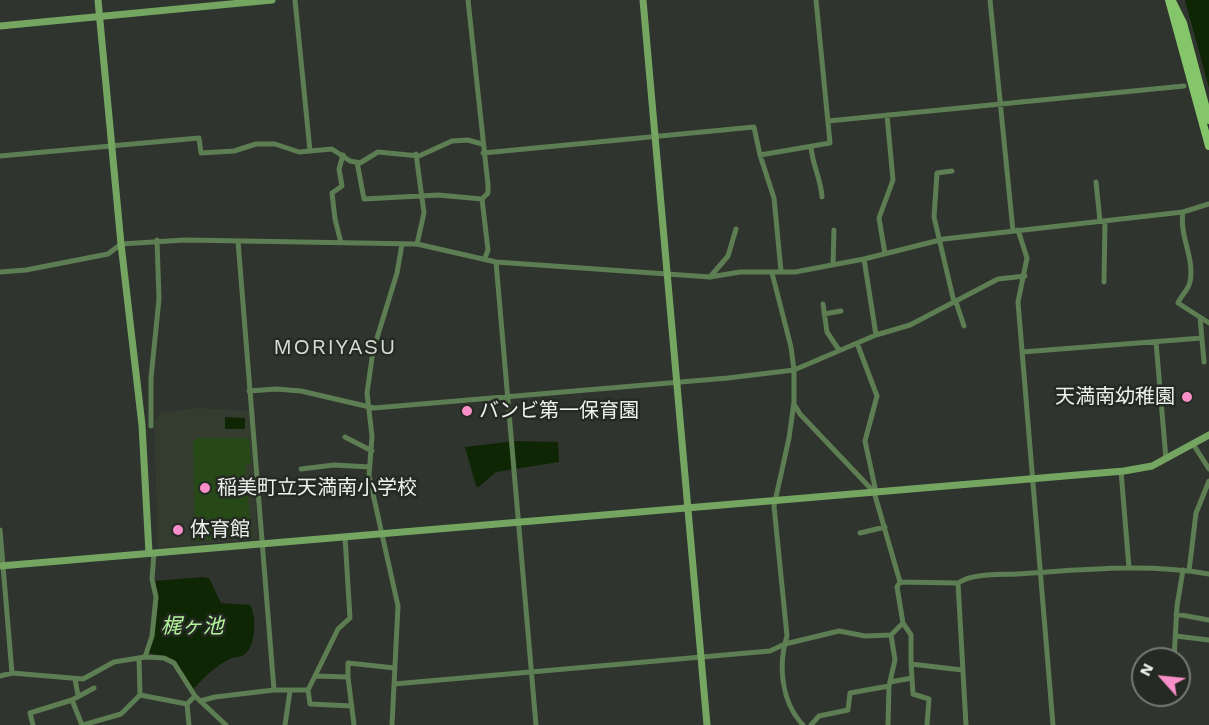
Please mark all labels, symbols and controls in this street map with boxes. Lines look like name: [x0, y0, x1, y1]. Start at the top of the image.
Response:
district label: MORIYASU: [273, 335, 397, 361]
place label: 天満南幼稚園: [1055, 385, 1175, 409]
marker: 天満南幼稚園: [1180, 390, 1194, 404]
place label: バンビ第一保育園: [479, 399, 639, 423]
marker: バンビ第一保育園: [460, 404, 474, 418]
place label: 稲美町立天満南小学校: [217, 476, 417, 500]
marker: 稲美町立天満南小学校: [198, 481, 212, 495]
place label: 体育館: [190, 518, 250, 542]
marker: 体育館: [171, 523, 185, 537]
water label: 梶ヶ池: [161, 614, 223, 640]
north arrow: [1131, 647, 1191, 707]
text: N: [1135, 660, 1157, 679]

